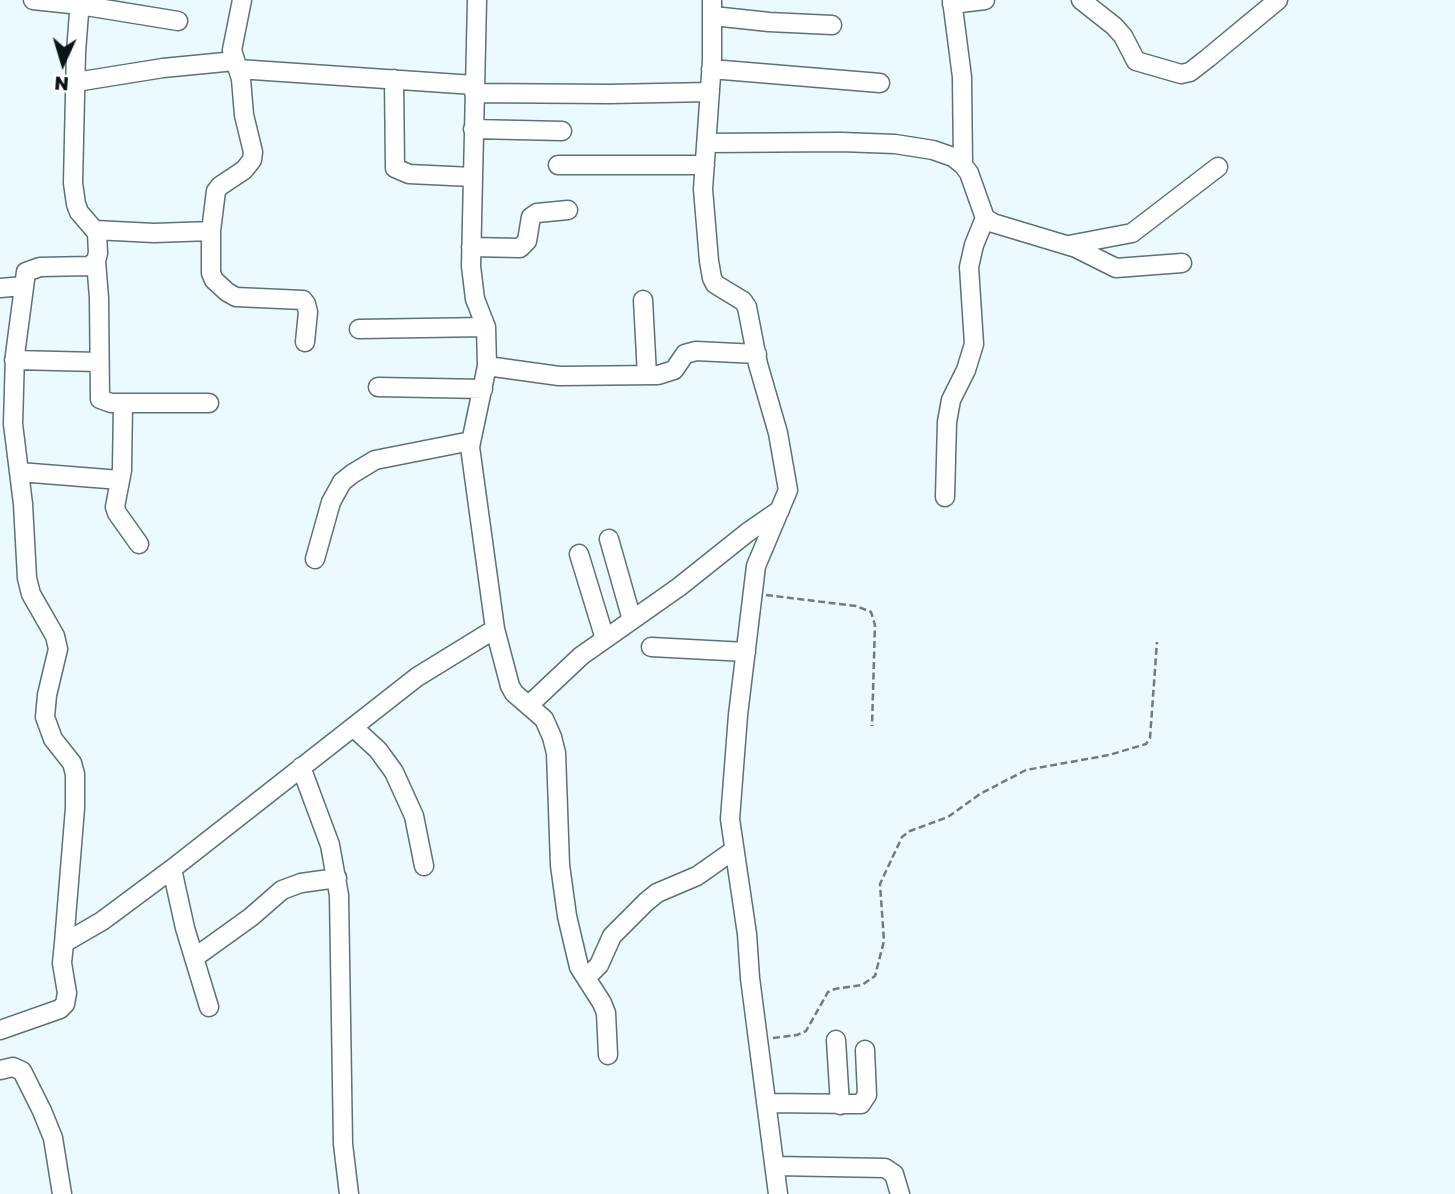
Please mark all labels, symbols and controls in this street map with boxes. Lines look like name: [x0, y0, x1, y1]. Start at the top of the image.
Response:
north arrow: [28, 28, 98, 98]
text: N: [53, 72, 70, 96]

